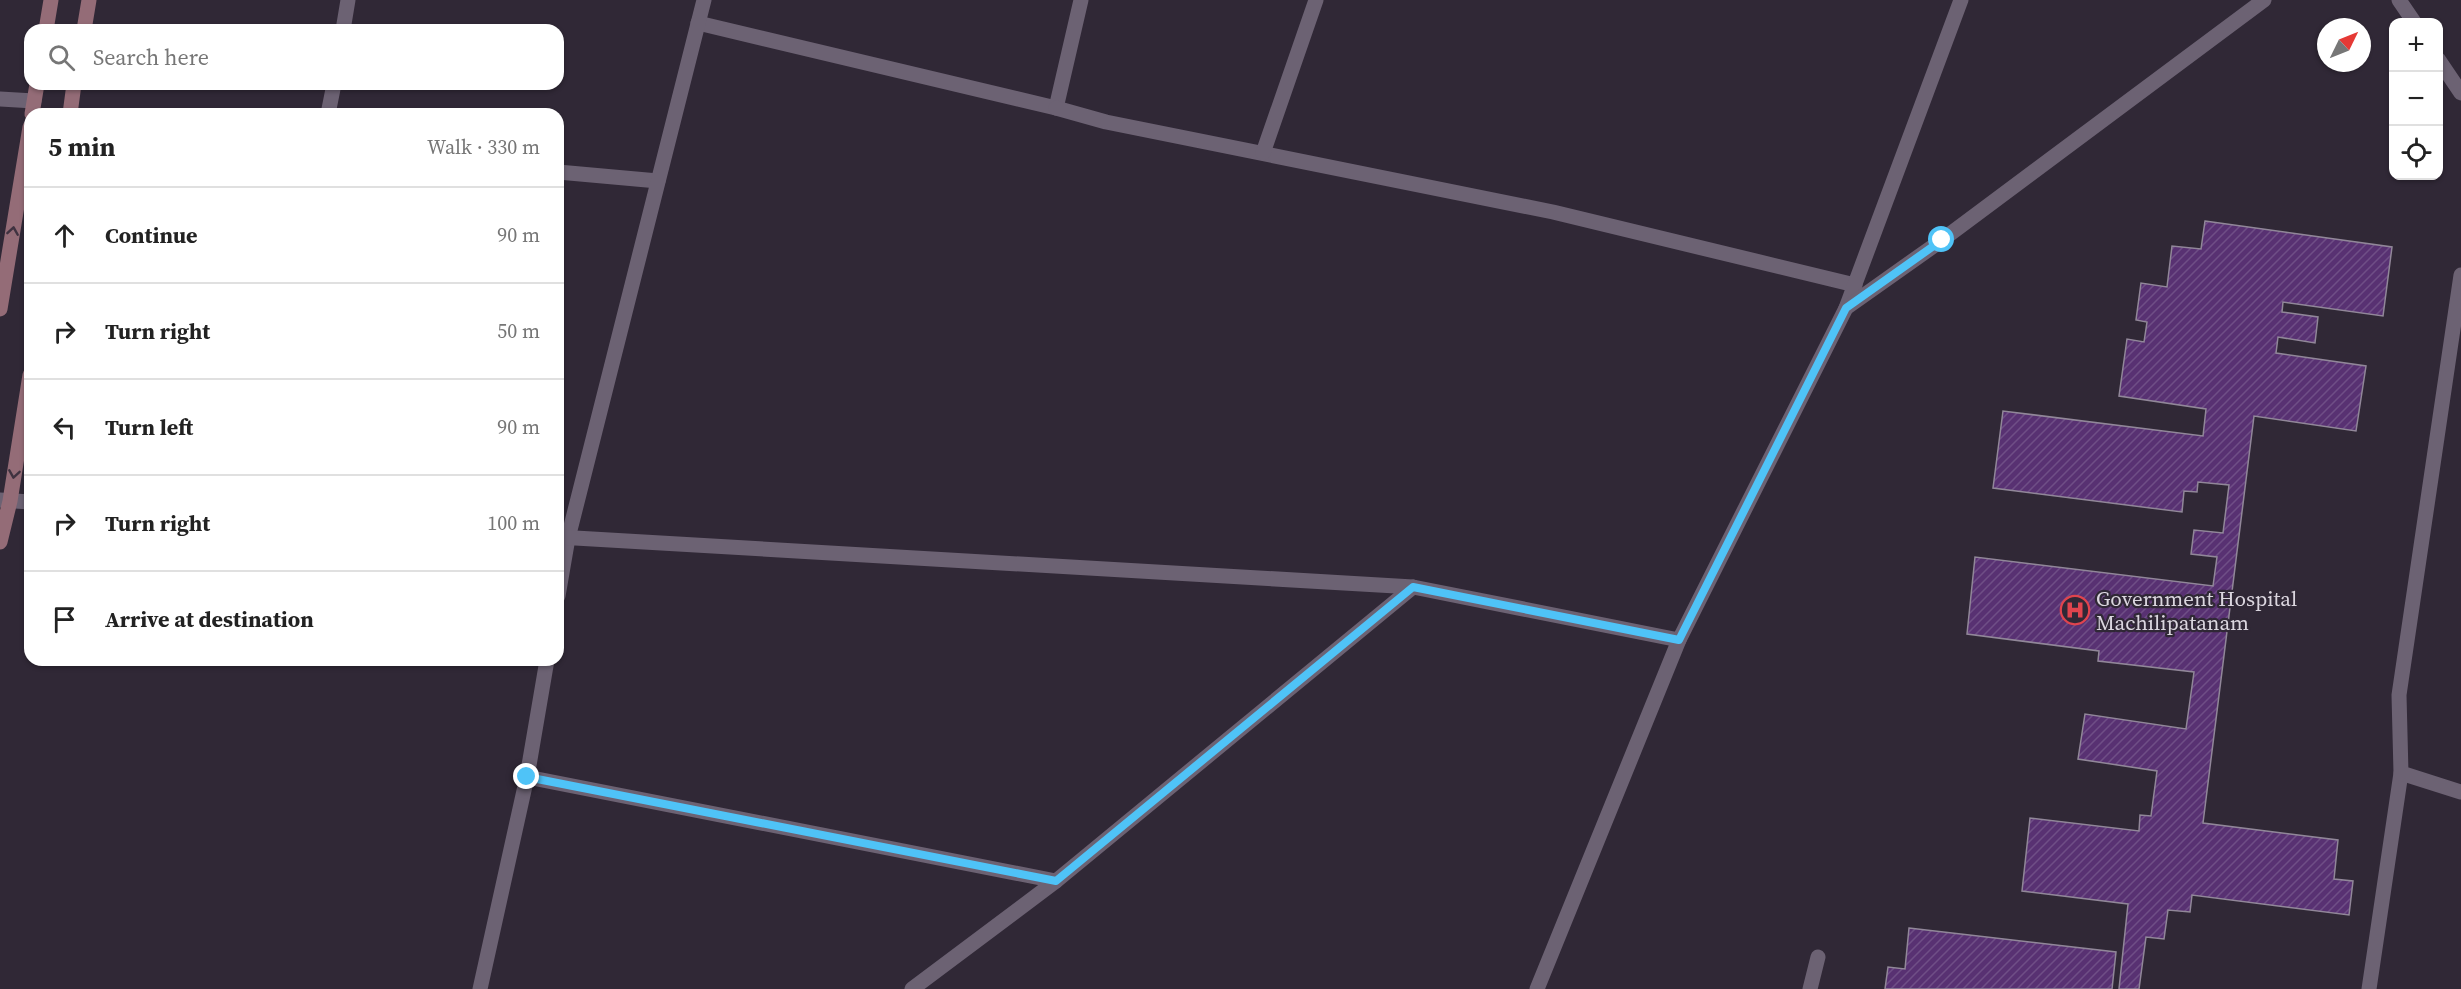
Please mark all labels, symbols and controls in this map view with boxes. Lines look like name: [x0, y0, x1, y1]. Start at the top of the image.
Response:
north arrow: [2317, 18, 2371, 72]
map controls: [2389, 18, 2443, 180]
button: +: [2389, 18, 2443, 72]
search box: [24, 24, 564, 90]
icon: search: [45, 41, 78, 74]
text: Search here: [93, 42, 209, 72]
button: −: [2389, 72, 2443, 126]
button: locate: [2389, 126, 2443, 180]
text: 5 min: [48, 129, 115, 165]
text: Walk · 330 m: [427, 133, 540, 161]
icon: ahead: [48, 219, 81, 252]
text: Continue: [105, 220, 198, 250]
text: 90 m: [497, 221, 540, 249]
one-way arrow: [6, 226, 19, 236]
route start: [1928, 226, 1954, 252]
icon: right: [48, 315, 81, 348]
text: Turn right: [105, 316, 210, 346]
text: 50 m: [497, 317, 540, 345]
icon: left: [48, 411, 81, 444]
text: Turn left: [105, 412, 193, 442]
text: 90 m: [497, 413, 540, 441]
one-way arrow: [9, 470, 21, 479]
icon: right: [48, 507, 81, 540]
text: Turn right: [105, 508, 210, 538]
text: 100 m: [487, 509, 540, 537]
place label: Government Hospital Machilipatanam: [2096, 584, 2297, 637]
hospital icon: Government Hospital Machilipatanam: [2059, 594, 2091, 626]
icon: arrive: [48, 603, 81, 636]
text: Arrive at destination: [105, 604, 314, 634]
route end: [513, 763, 539, 789]

